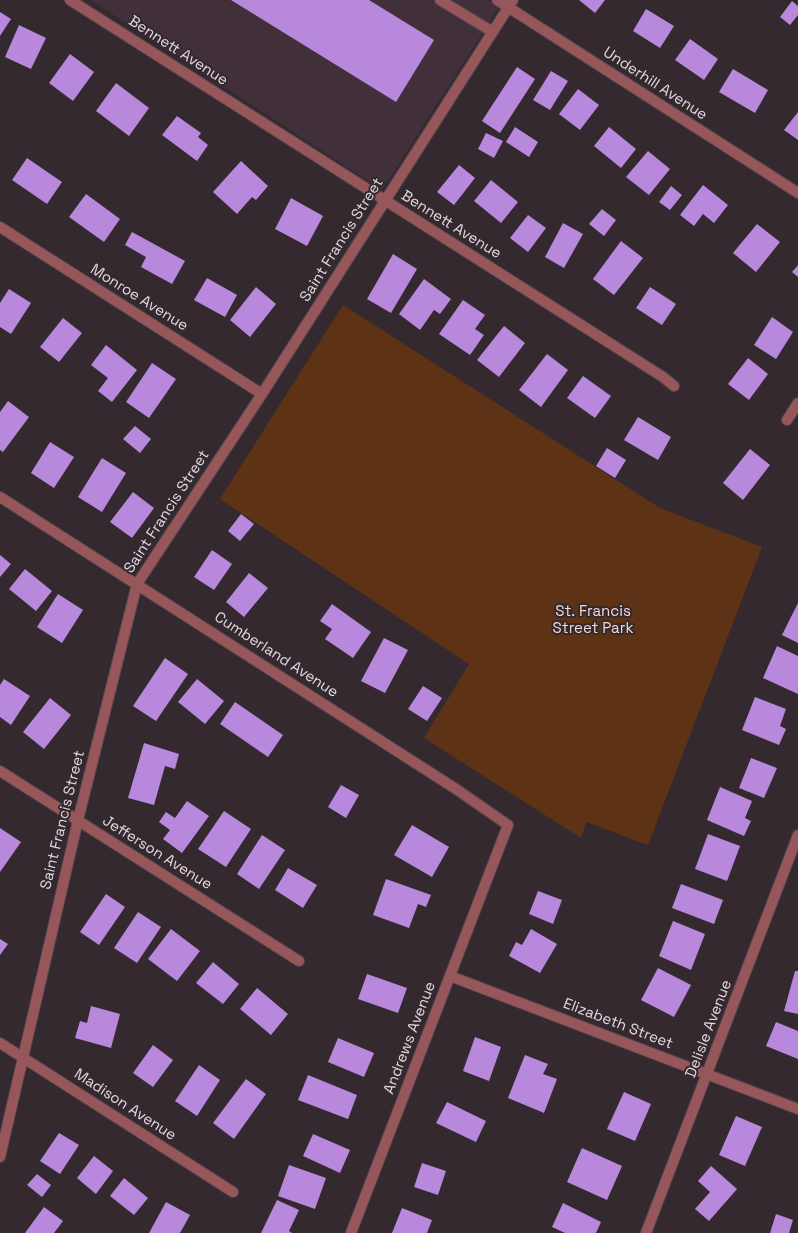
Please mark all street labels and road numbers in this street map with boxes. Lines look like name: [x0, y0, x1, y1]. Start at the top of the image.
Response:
street label: Bennett Avenue: [125, 12, 231, 90]
street label: Underhill Avenue: [600, 44, 710, 124]
street label: Saint Francis Street: [297, 175, 387, 305]
street label: Bennett Avenue: [398, 187, 504, 263]
street label: Monroe Avenue: [87, 261, 191, 335]
street label: Saint Francis Street: [121, 447, 213, 577]
street label: Cumberland Avenue: [211, 608, 341, 702]
street label: Saint Francis Street: [37, 749, 89, 891]
street label: Jefferson Avenue: [99, 812, 215, 894]
street label: Delisle Avenue: [682, 977, 736, 1081]
street label: Andrews Avenue: [380, 979, 440, 1097]
street label: Elizabeth Street: [561, 995, 675, 1053]
street label: Madison Avenue: [71, 1065, 179, 1145]

